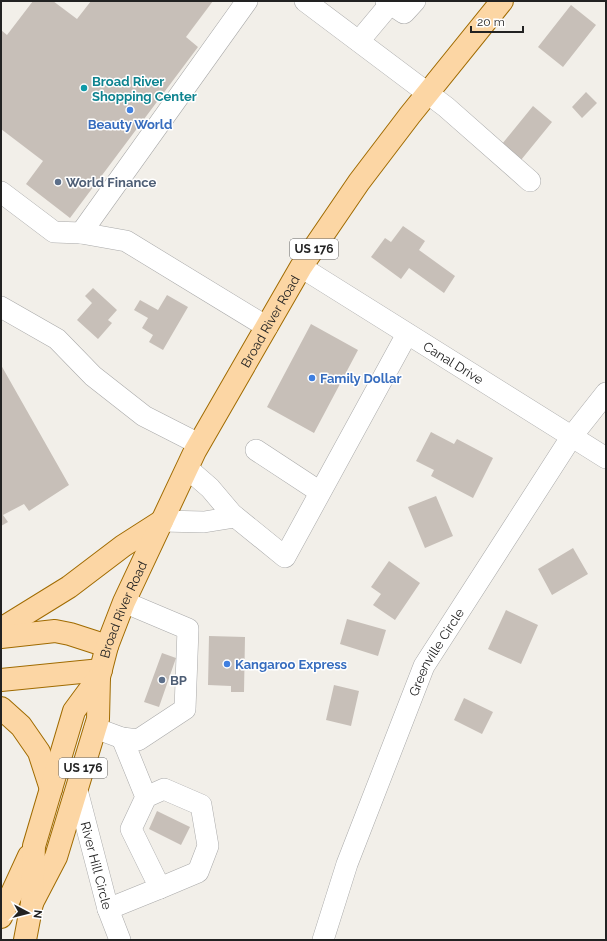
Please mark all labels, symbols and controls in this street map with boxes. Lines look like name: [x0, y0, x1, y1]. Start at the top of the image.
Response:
scale bar: [471, 8, 523, 34]
text: 20 m: [477, 15, 505, 29]
place label: Broad River Shopping Center: [92, 74, 197, 104]
marker: Broad River Shopping Center: [79, 83, 89, 93]
marker: Beauty World: [125, 105, 135, 115]
place label: Beauty World: [88, 117, 172, 132]
place label: World Finance: [66, 175, 157, 190]
marker: World Finance: [53, 177, 63, 187]
road number: US 176: [290, 239, 338, 259]
street label: Broad River Road: [237, 273, 302, 370]
street label: Canal Drive: [421, 338, 487, 387]
place label: Family Dollar: [320, 371, 401, 386]
marker: Family Dollar: [307, 373, 317, 383]
street label: Broad River Road: [97, 559, 150, 660]
street label: Greenville Circle: [406, 605, 467, 698]
place label: Kangaroo Express: [235, 657, 348, 672]
marker: Kangaroo Express: [222, 659, 232, 669]
place label: BP: [170, 673, 187, 688]
marker: BP: [157, 675, 167, 685]
road number: US 176: [59, 758, 107, 778]
street label: River Hill Circle: [78, 820, 115, 911]
north arrow: [8, 893, 48, 933]
text: N: [30, 909, 44, 919]

